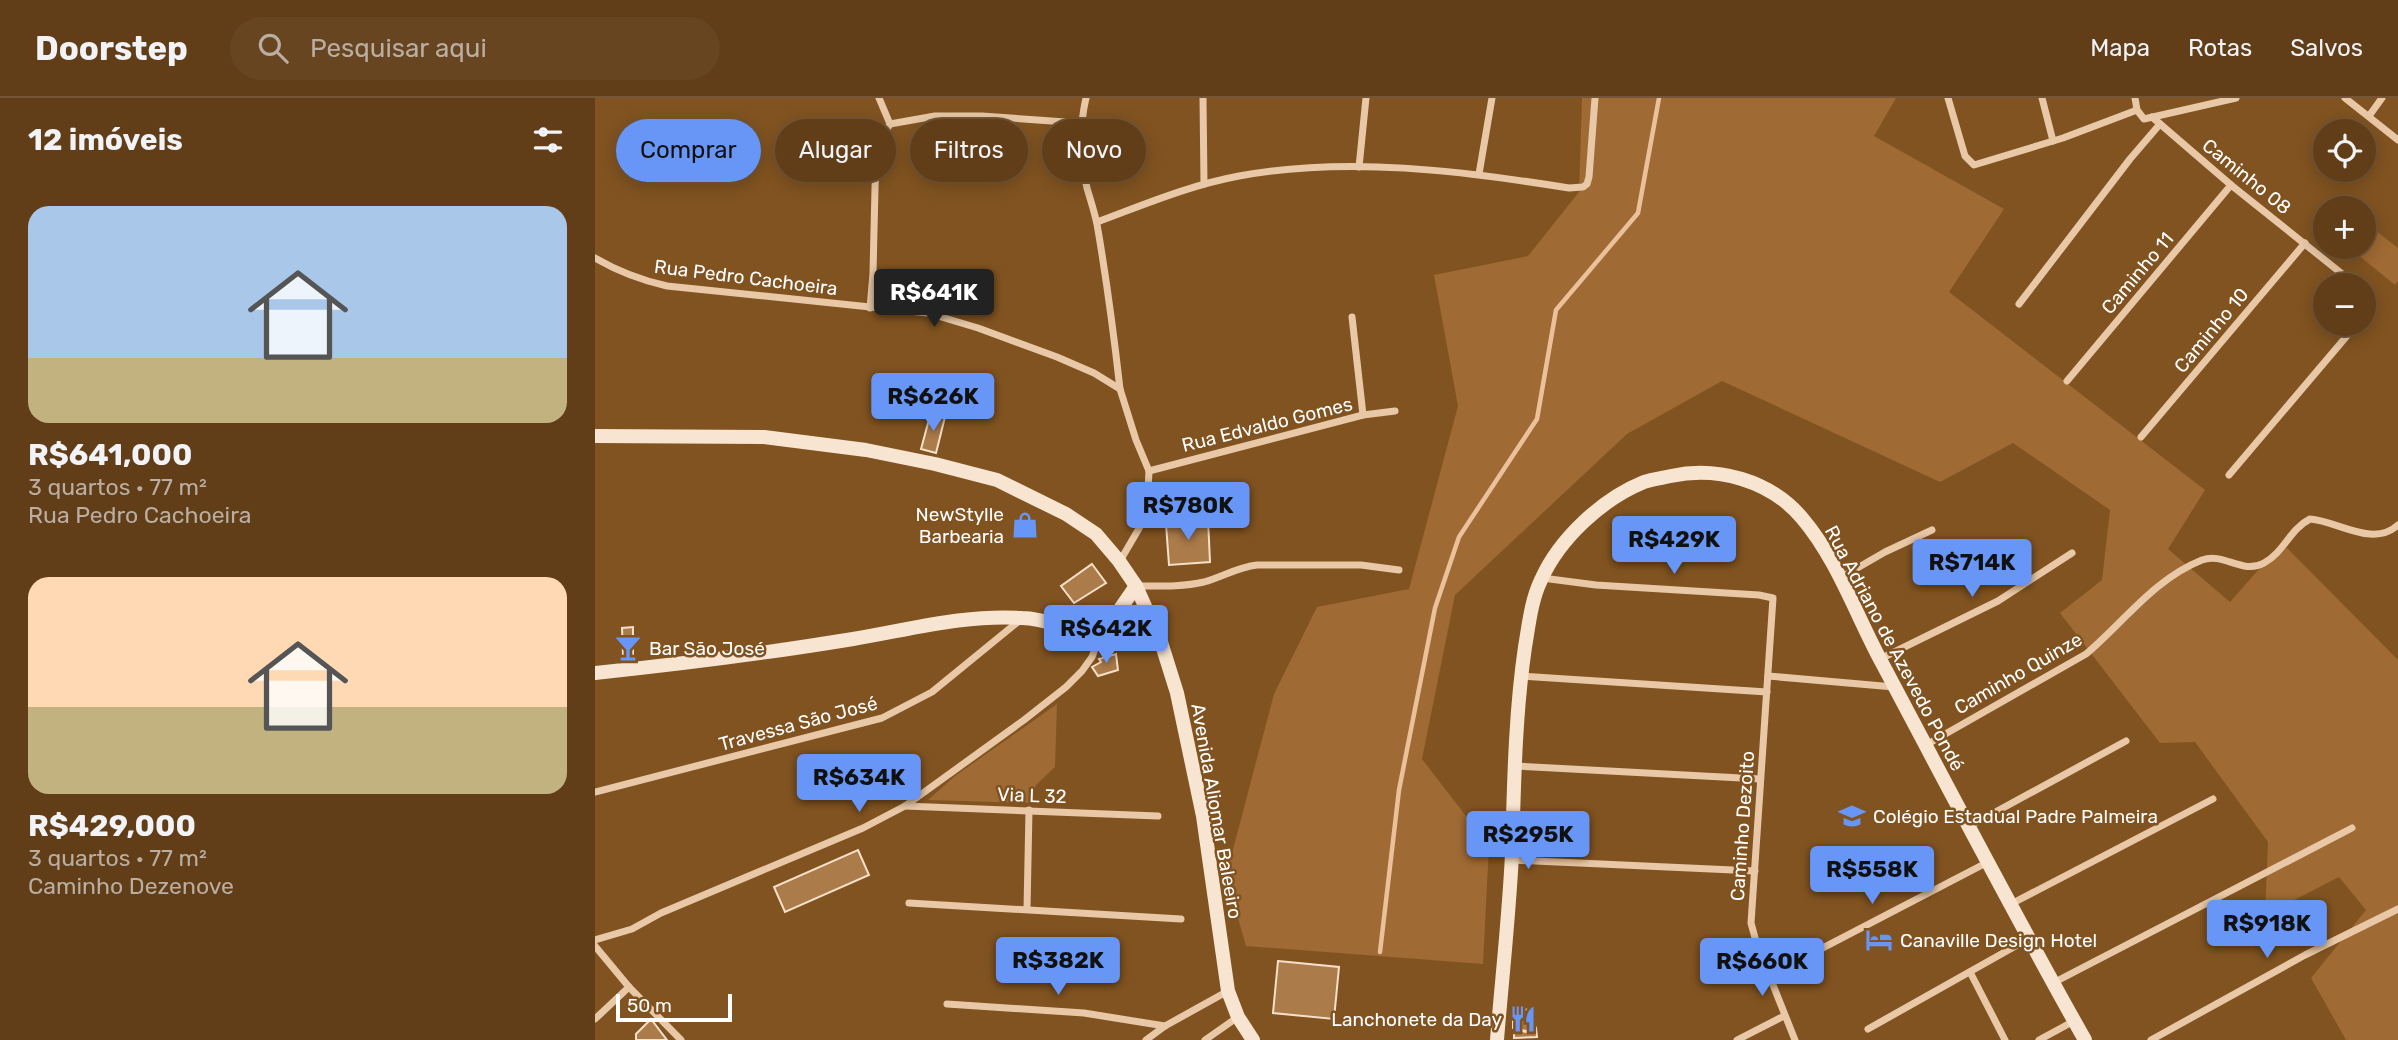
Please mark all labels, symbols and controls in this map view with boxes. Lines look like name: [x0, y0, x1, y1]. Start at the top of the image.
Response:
search box: [230, 17, 720, 80]
text: Doorstep: [35, 29, 188, 68]
icon: search: [254, 29, 292, 67]
text: Pesquisar aqui: [310, 33, 487, 64]
text: Mapa: [2090, 34, 2150, 62]
text: Rotas: [2188, 34, 2252, 62]
text: Salvos: [2290, 34, 2363, 62]
chip: Comprar: [616, 119, 761, 182]
chip: Alugar: [775, 119, 896, 182]
chip: Filtros: [910, 119, 1028, 182]
chip: Novo: [1042, 119, 1146, 182]
map controls: [2313, 119, 2376, 336]
button: locate: [2313, 119, 2376, 182]
icon: filters: [529, 121, 567, 159]
text: 12 imóveis: [28, 122, 183, 158]
street label: Caminho 08: [2198, 134, 2296, 219]
button: +: [2313, 196, 2376, 259]
street label: Caminho 11: [2097, 228, 2178, 319]
icon: home: [235, 252, 361, 378]
street label: Rua Pedro Cachoeira: [653, 255, 839, 300]
pin: R$641K: [877, 270, 991, 329]
button: −: [2313, 273, 2376, 336]
text: R$641K: [890, 278, 978, 306]
street label: Caminho 10: [2169, 283, 2253, 377]
pin: R$626K: [876, 374, 990, 433]
text: R$626K: [887, 382, 979, 410]
street label: Rua Edvaldo Gomes: [1179, 392, 1355, 457]
text: R$641,000: [28, 437, 192, 473]
text: 3 quartos · 77 m²: [28, 473, 207, 501]
pin: R$780K: [1131, 482, 1245, 542]
text: R$780K: [1143, 491, 1233, 519]
text: Rua Pedro Cachoeira: [28, 501, 251, 529]
place label: NewStylle Barbearia: [916, 503, 1004, 548]
shop icon: NewStylle Barbearia: [1010, 510, 1040, 540]
pin: R$429K: [1617, 517, 1731, 576]
street label: Rua Adriano de Azevedo Pondé: [1820, 522, 1969, 775]
text: R$429K: [1628, 525, 1720, 553]
pin: R$714K: [1915, 540, 2029, 599]
text: R$714K: [1929, 548, 2015, 576]
pin: R$642K: [1049, 606, 1163, 665]
text: R$642K: [1060, 614, 1152, 642]
icon: home: [235, 623, 361, 749]
street label: Caminho Quinze: [1950, 628, 2086, 719]
bar icon: Bar São José: [613, 633, 643, 663]
place label: Bar São José: [649, 637, 765, 660]
street label: Travessa São José: [716, 691, 880, 756]
street label: Avenida Aliomar Baleeiro: [1186, 702, 1247, 921]
street label: Caminho Dezoito: [1726, 750, 1759, 902]
pin: R$634K: [802, 754, 916, 814]
text: R$634K: [813, 763, 905, 791]
street label: Via L 32: [997, 783, 1067, 808]
school or university icon: Colégio Estadual Padre Palmeira: [1837, 801, 1867, 831]
place label: Colégio Estadual Padre Palmeira: [1873, 805, 2158, 828]
text: R$429,000: [28, 808, 196, 844]
pin: R$295K: [1471, 812, 1585, 871]
text: R$295K: [1482, 820, 1574, 848]
text: 3 quartos · 77 m²: [28, 844, 207, 872]
pin: R$558K: [1815, 846, 1929, 906]
text: R$558K: [1826, 855, 1918, 883]
text: Caminho Dezenove: [28, 872, 234, 900]
pin: R$918K: [2210, 900, 2324, 960]
text: R$918K: [2223, 909, 2311, 937]
hotel icon: Canaville Design Hotel: [1864, 925, 1894, 955]
place label: Canaville Design Hotel: [1900, 929, 2097, 952]
pin: R$382K: [1001, 937, 1115, 997]
pin: R$660K: [1705, 939, 1819, 998]
text: R$382K: [1012, 946, 1104, 974]
text: R$660K: [1716, 947, 1808, 975]
scale bar: [616, 991, 731, 1023]
text: 50 m: [627, 994, 672, 1017]
restaurant icon: Lanchonete da Day: [1508, 1004, 1538, 1034]
place label: Lanchonete da Day: [1331, 1008, 1502, 1031]

